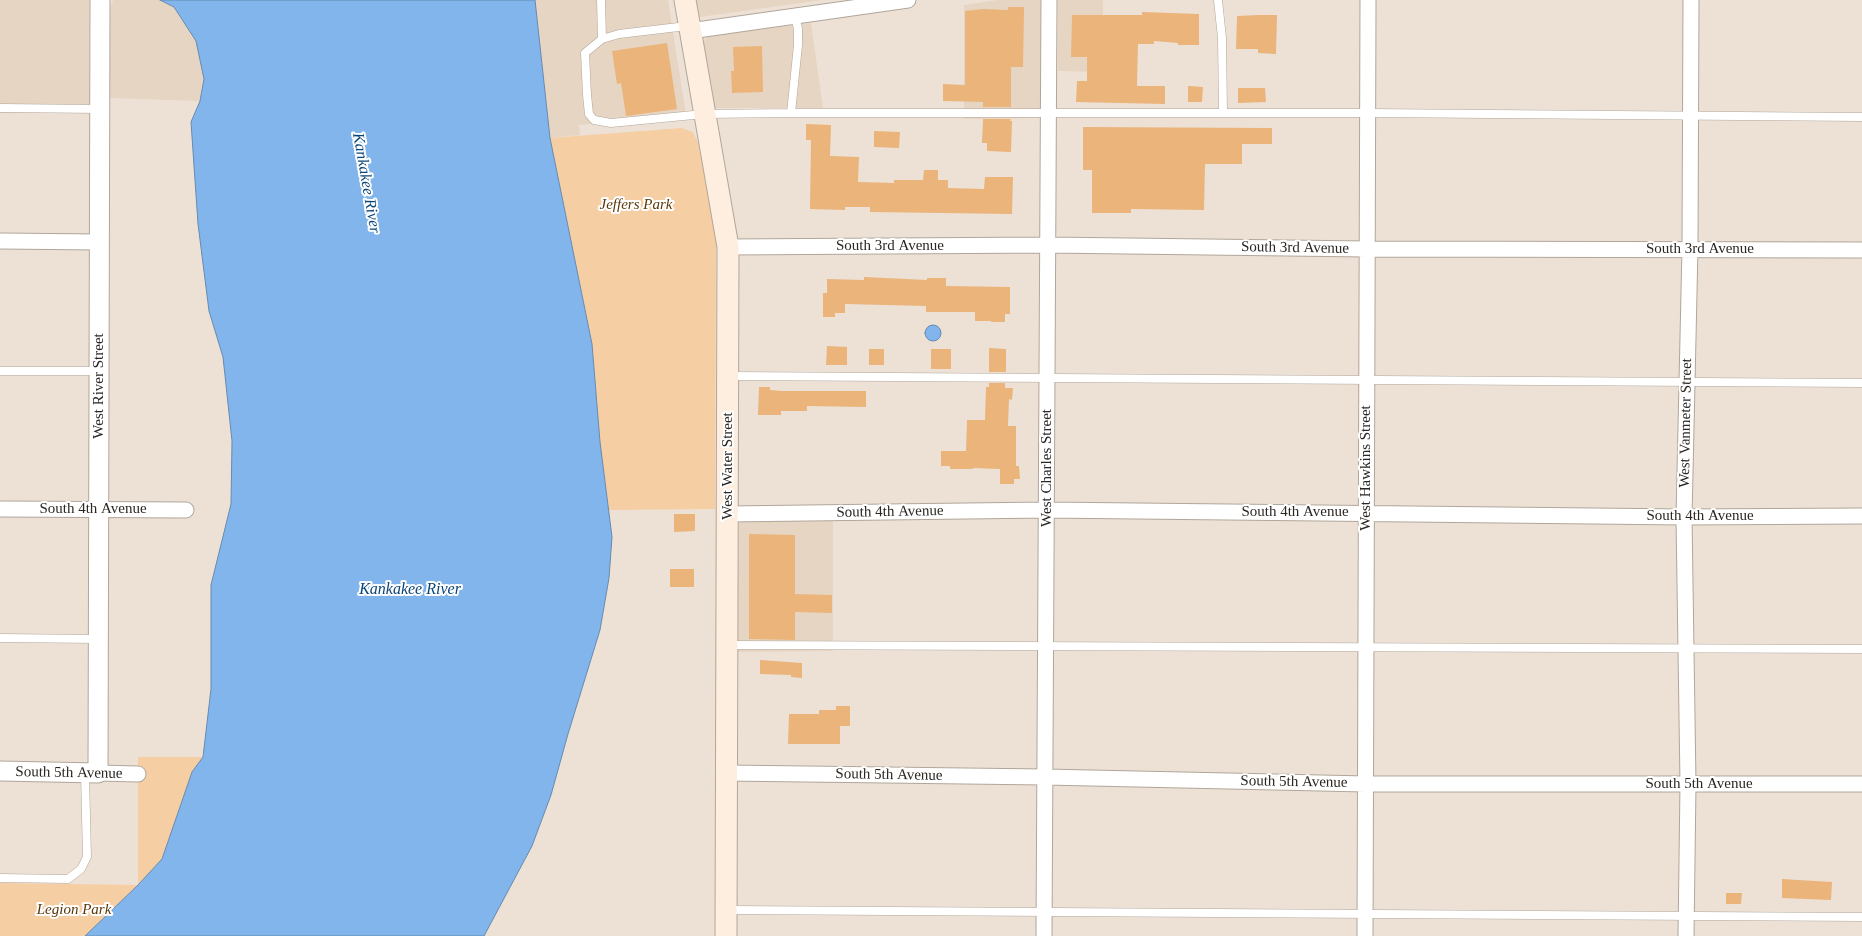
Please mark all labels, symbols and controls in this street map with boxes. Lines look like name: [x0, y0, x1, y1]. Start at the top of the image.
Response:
water label: Kankakee River: [348, 131, 384, 235]
park label: Jeffers Park: [600, 196, 672, 214]
street label: South 3rd Avenue: [836, 237, 944, 255]
street label: South 3rd Avenue: [1241, 238, 1349, 258]
street label: South 3rd Avenue: [1646, 240, 1754, 258]
street label: West River Street: [90, 333, 108, 439]
street label: West Vanmeter Street: [1676, 358, 1696, 488]
street label: West Hawkins Street: [1357, 405, 1375, 531]
street label: West Charles Street: [1038, 409, 1056, 527]
street label: West Water Street: [719, 412, 737, 520]
street label: South 4th Avenue: [39, 500, 147, 518]
street label: South 4th Avenue: [836, 502, 944, 522]
street label: South 4th Avenue: [1241, 503, 1349, 521]
street label: South 4th Avenue: [1646, 507, 1754, 525]
water label: Kankakee River: [359, 580, 461, 600]
street label: South 5th Avenue: [15, 763, 123, 783]
street label: South 5th Avenue: [835, 765, 943, 785]
street label: South 5th Avenue: [1240, 772, 1348, 792]
street label: South 5th Avenue: [1645, 775, 1753, 793]
park label: Legion Park: [37, 901, 111, 919]

